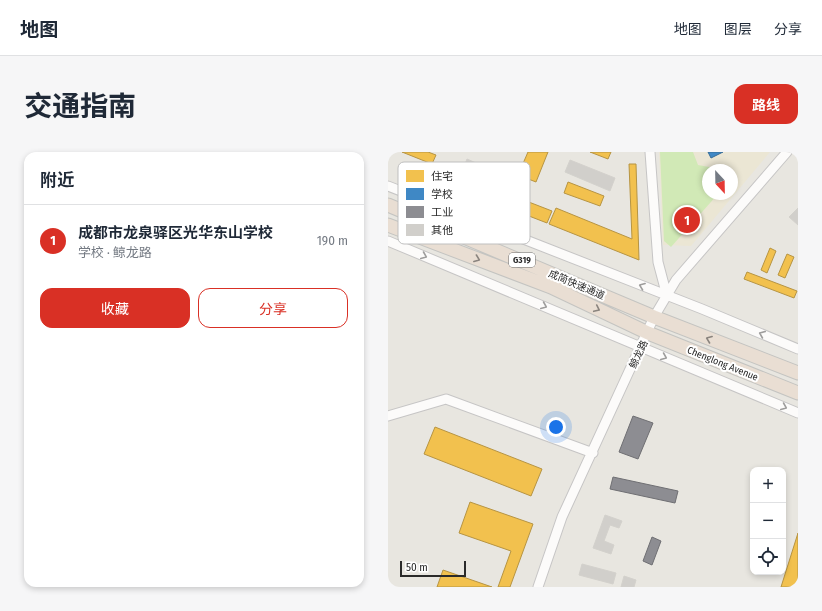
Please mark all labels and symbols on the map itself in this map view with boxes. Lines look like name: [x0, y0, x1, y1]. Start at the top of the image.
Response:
legend: [398, 162, 530, 244]
north arrow: [702, 164, 738, 200]
text: 住宅: [431, 170, 453, 183]
text: 学校: [431, 188, 453, 201]
pin: 1: [674, 205, 700, 235]
text: 工业: [431, 206, 453, 219]
text: 其他: [431, 224, 453, 237]
one-way arrow: [420, 251, 427, 259]
road number: G319: [509, 253, 535, 267]
one-way arrow: [473, 254, 480, 262]
street label: 成简快速通道: [547, 268, 607, 302]
one-way arrow: [638, 282, 645, 290]
one-way arrow: [540, 302, 547, 310]
one-way arrow: [592, 304, 600, 312]
one-way arrow: [759, 331, 766, 339]
one-way arrow: [706, 335, 713, 343]
street label: 鲸龙路: [627, 338, 651, 371]
street label: Chenglong Avenue: [685, 344, 760, 384]
one-way arrow: [660, 352, 667, 360]
one-way arrow: [779, 402, 787, 410]
your location: [546, 417, 566, 437]
scale bar: [400, 559, 466, 578]

